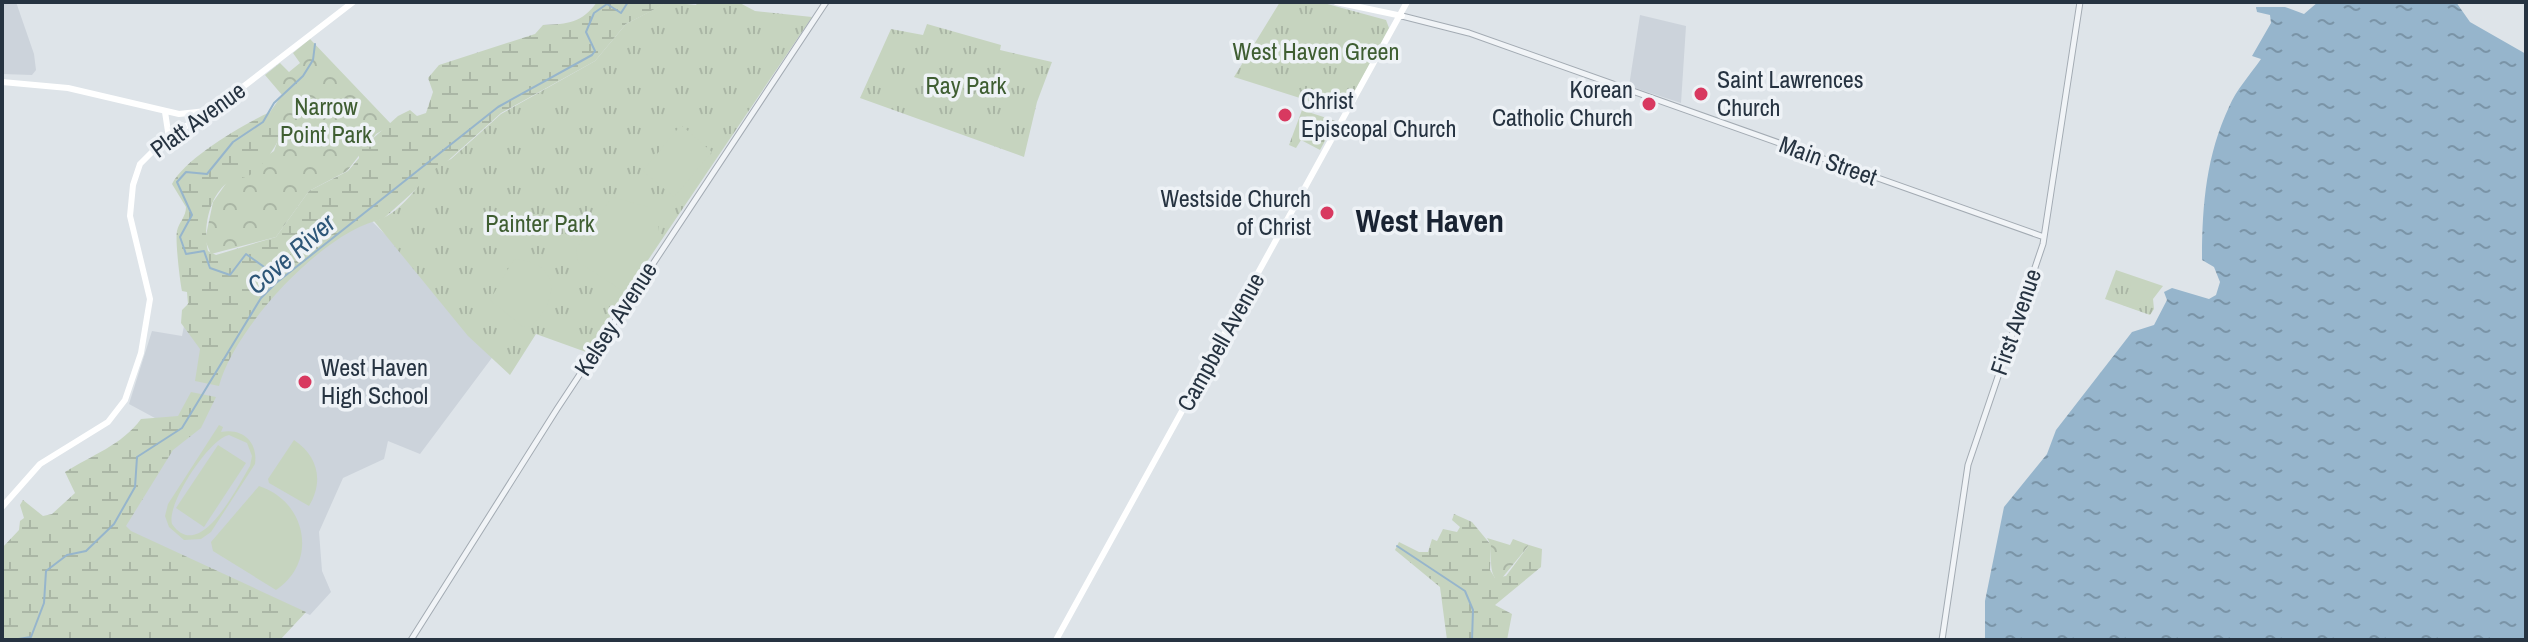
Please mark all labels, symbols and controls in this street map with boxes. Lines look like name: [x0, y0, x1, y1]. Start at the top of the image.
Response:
park label: West Haven Green: [1232, 35, 1400, 67]
place label: Saint Lawrences Church: [1717, 63, 1864, 123]
park label: Ray Park: [926, 69, 1007, 101]
place label: Korean Catholic Church: [1492, 73, 1633, 133]
street label: Platt Avenue: [143, 74, 251, 165]
place label: Christ Episcopal Church: [1301, 84, 1456, 144]
marker: Saint Lawrences Church: [1692, 85, 1710, 103]
park label: Narrow Point Park: [280, 90, 372, 150]
marker: Korean Catholic Church: [1640, 95, 1658, 113]
marker: Christ Episcopal Church: [1276, 106, 1294, 124]
street label: Main Street: [1775, 128, 1882, 193]
place label: Westside Church of Christ: [1160, 182, 1312, 242]
district label: West Haven: [1356, 199, 1504, 242]
marker: Westside Church of Christ: [1318, 204, 1336, 222]
water label: Cove River: [239, 205, 343, 302]
park label: Painter Park: [485, 207, 595, 239]
street label: Kelsey Avenue: [566, 255, 664, 382]
street label: First Avenue: [1982, 264, 2048, 379]
street label: Campbell Avenue: [1169, 266, 1271, 417]
place label: West Haven High School: [321, 351, 428, 411]
marker: West Haven High School: [296, 373, 314, 391]

